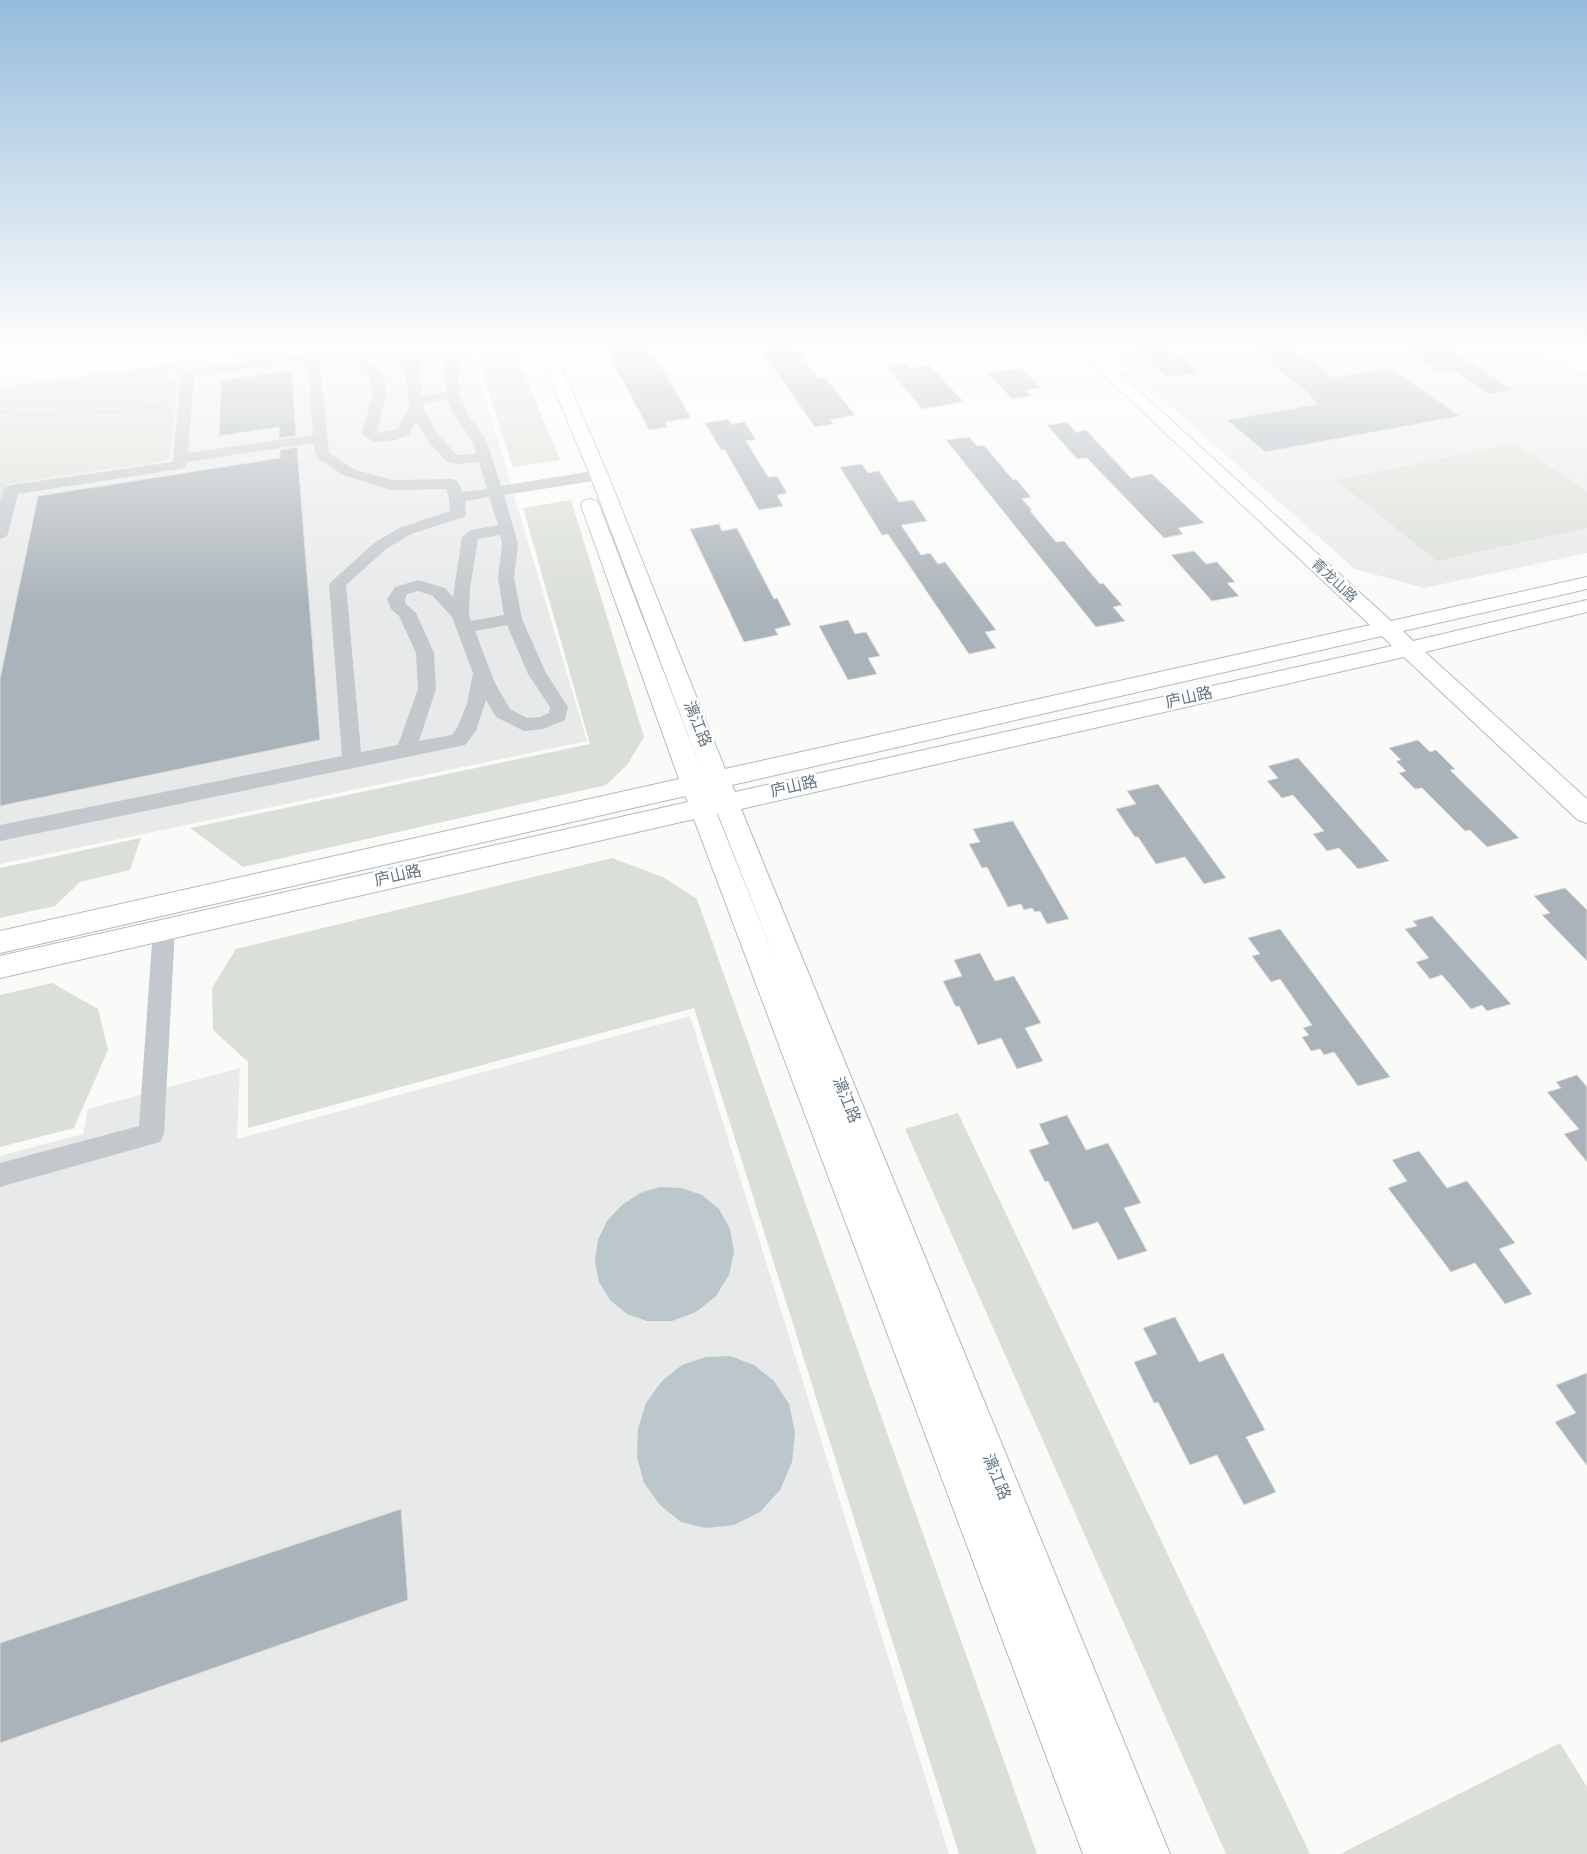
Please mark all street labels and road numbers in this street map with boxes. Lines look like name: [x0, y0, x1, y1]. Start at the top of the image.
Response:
street label: 青龙山路: [1308, 556, 1360, 606]
street label: 庐山路: [1163, 683, 1215, 713]
street label: 漓江路: [679, 698, 715, 750]
street label: 庐山路: [768, 772, 820, 802]
street label: 庐山路: [372, 861, 424, 891]
street label: 漓江路: [828, 1074, 864, 1126]
street label: 漓江路: [978, 1451, 1014, 1503]

